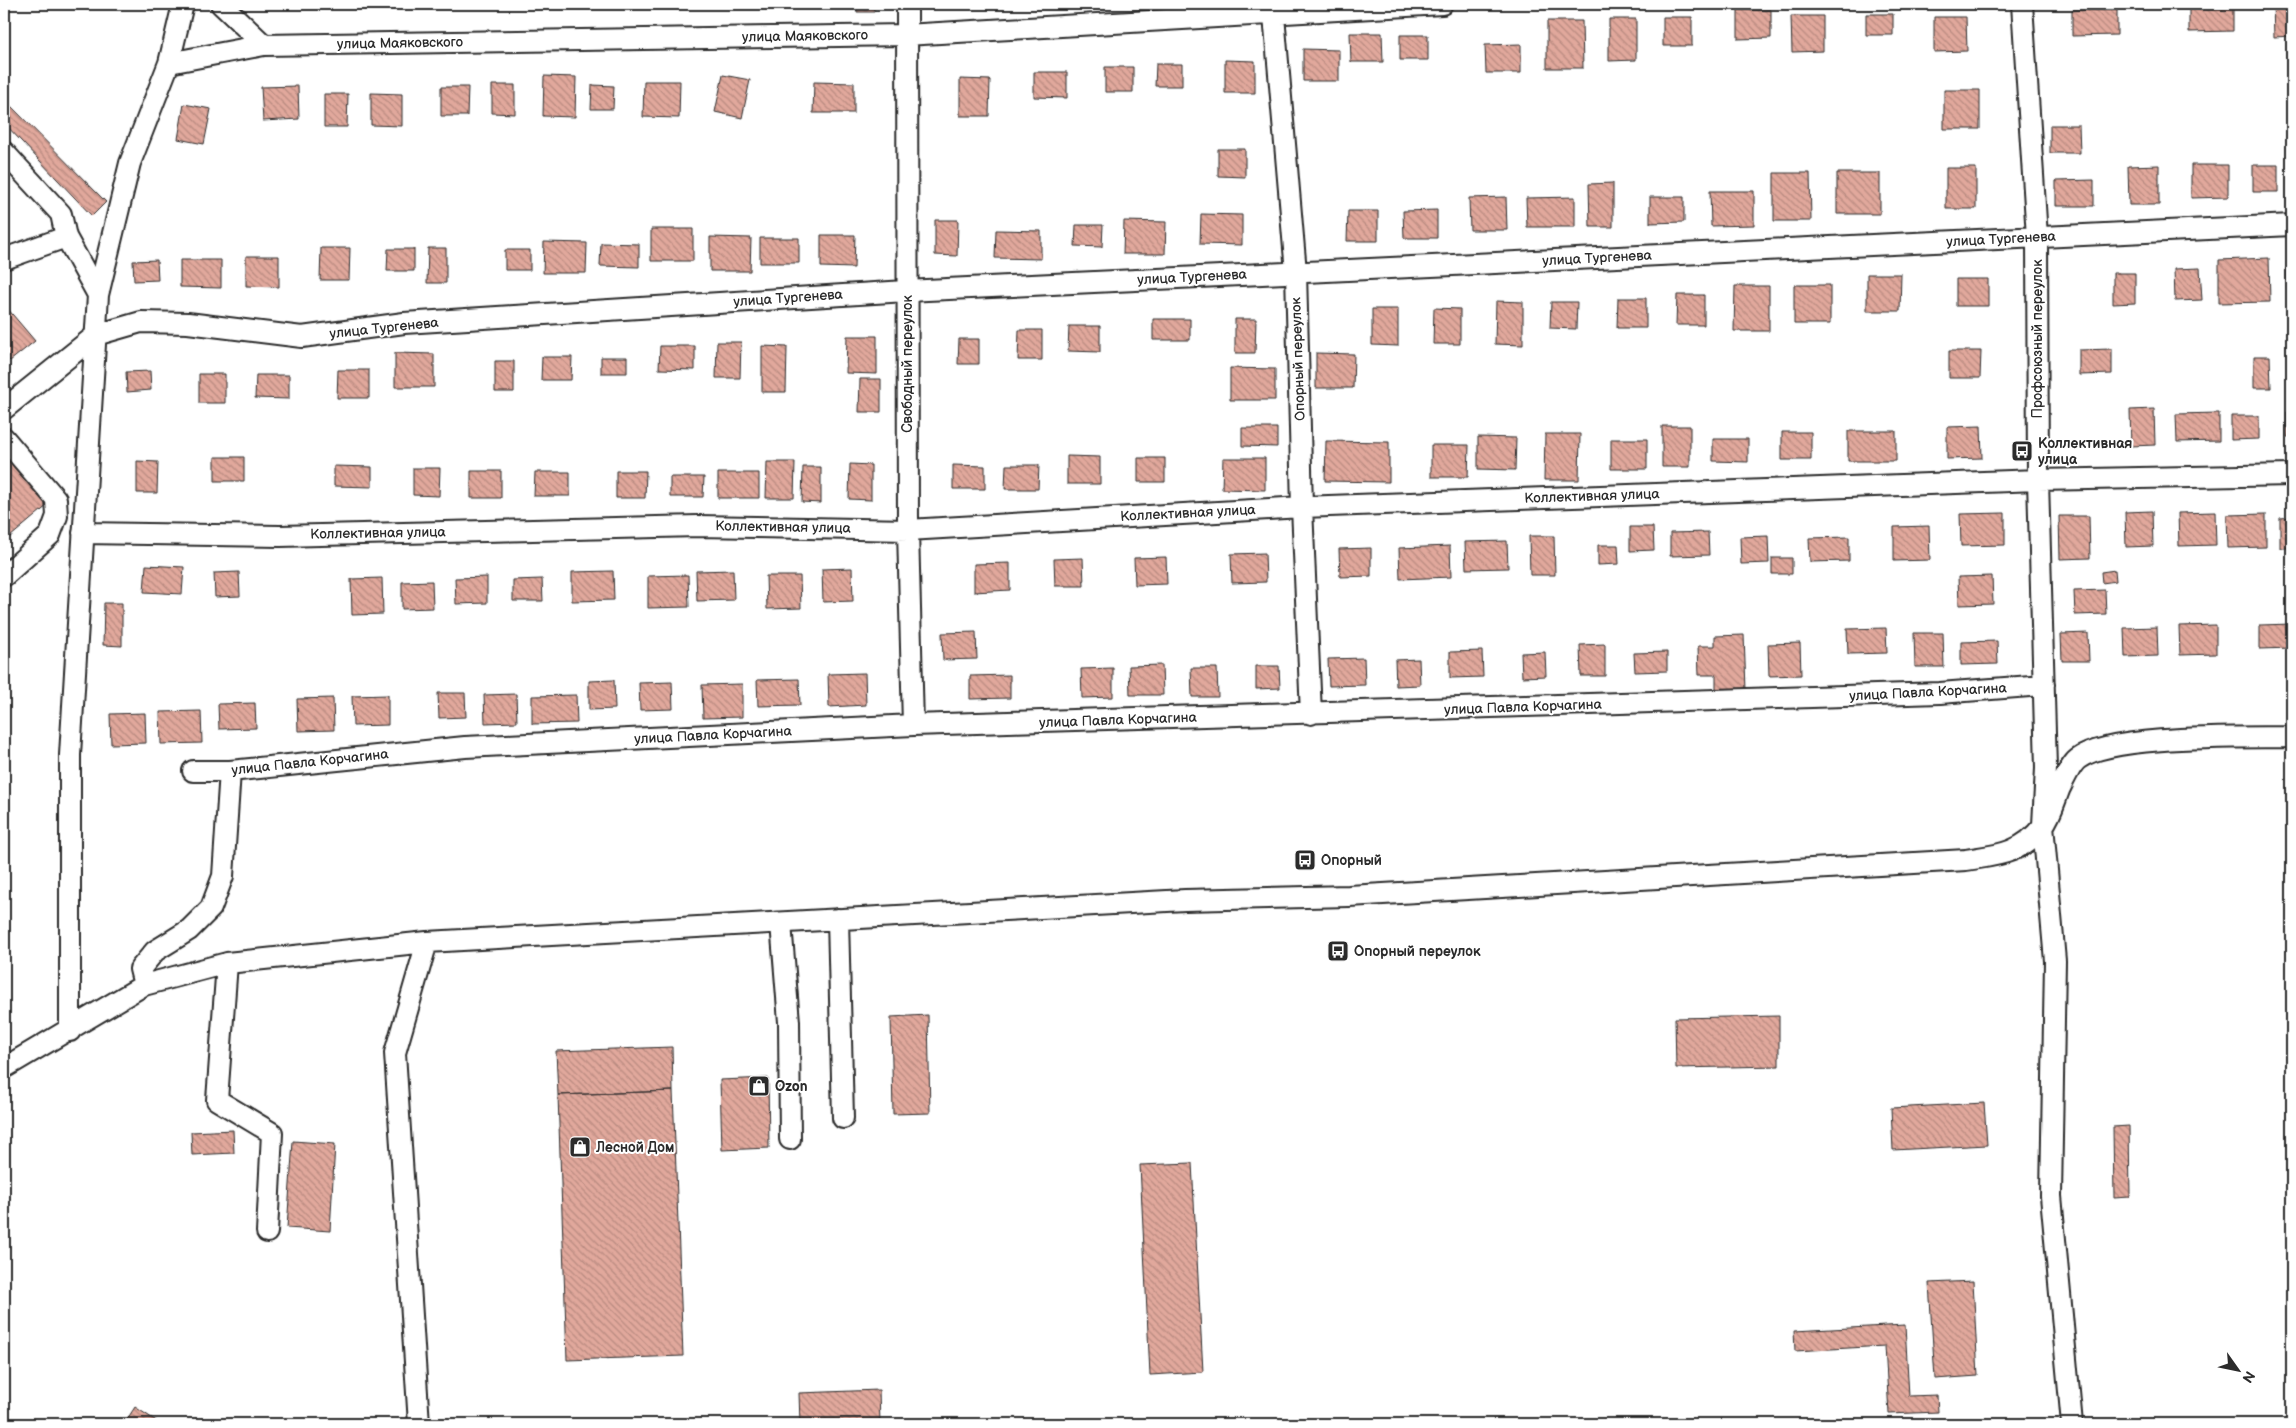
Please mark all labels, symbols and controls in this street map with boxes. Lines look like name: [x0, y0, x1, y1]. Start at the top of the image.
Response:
street label: улица Маяковского: [742, 26, 868, 46]
street label: улица Маяковского: [337, 33, 463, 53]
street label: улица Тургенева: [1946, 228, 2057, 250]
street label: улица Тургенева: [1542, 247, 1653, 269]
street label: Профсоюзный переулок: [2029, 259, 2046, 419]
street label: улица Тургенева: [1137, 266, 1248, 288]
street label: улица Тургенева: [733, 286, 844, 310]
street label: Свободный переулок: [899, 295, 916, 433]
street label: Опорный переулок: [1287, 296, 1309, 421]
street label: улица Тургенева: [329, 314, 440, 342]
place label: Коллективная улица: [2038, 435, 2132, 468]
bus stop icon: Коллективная улица: [2010, 439, 2034, 463]
street label: Коллективная улица: [1524, 485, 1661, 507]
street label: Коллективная улица: [1120, 501, 1257, 525]
street label: Коллективная улица: [715, 517, 852, 537]
street label: Коллективная улица: [310, 523, 447, 543]
street label: улица Павла Корчагина: [1849, 679, 2008, 705]
street label: улица Павла Корчагина: [1444, 696, 1603, 718]
street label: улица Павла Корчагина: [1039, 709, 1198, 731]
street label: улица Павла Корчагина: [634, 722, 793, 748]
street label: улица Павла Корчагина: [231, 745, 390, 779]
bus stop icon: Опорный: [1293, 848, 1317, 872]
place label: Опорный: [1321, 852, 1382, 869]
bus stop icon: Опорный переулок: [1326, 939, 1350, 963]
place label: Опорный переулок: [1354, 943, 1481, 960]
shop icon: Ozon: [747, 1074, 771, 1098]
place label: Ozon: [775, 1078, 808, 1095]
shop icon: Лесной Дом: [568, 1135, 592, 1159]
place label: Лесной Дом: [595, 1139, 674, 1156]
north arrow: [2214, 1346, 2264, 1396]
text: N: [2238, 1368, 2258, 1386]

